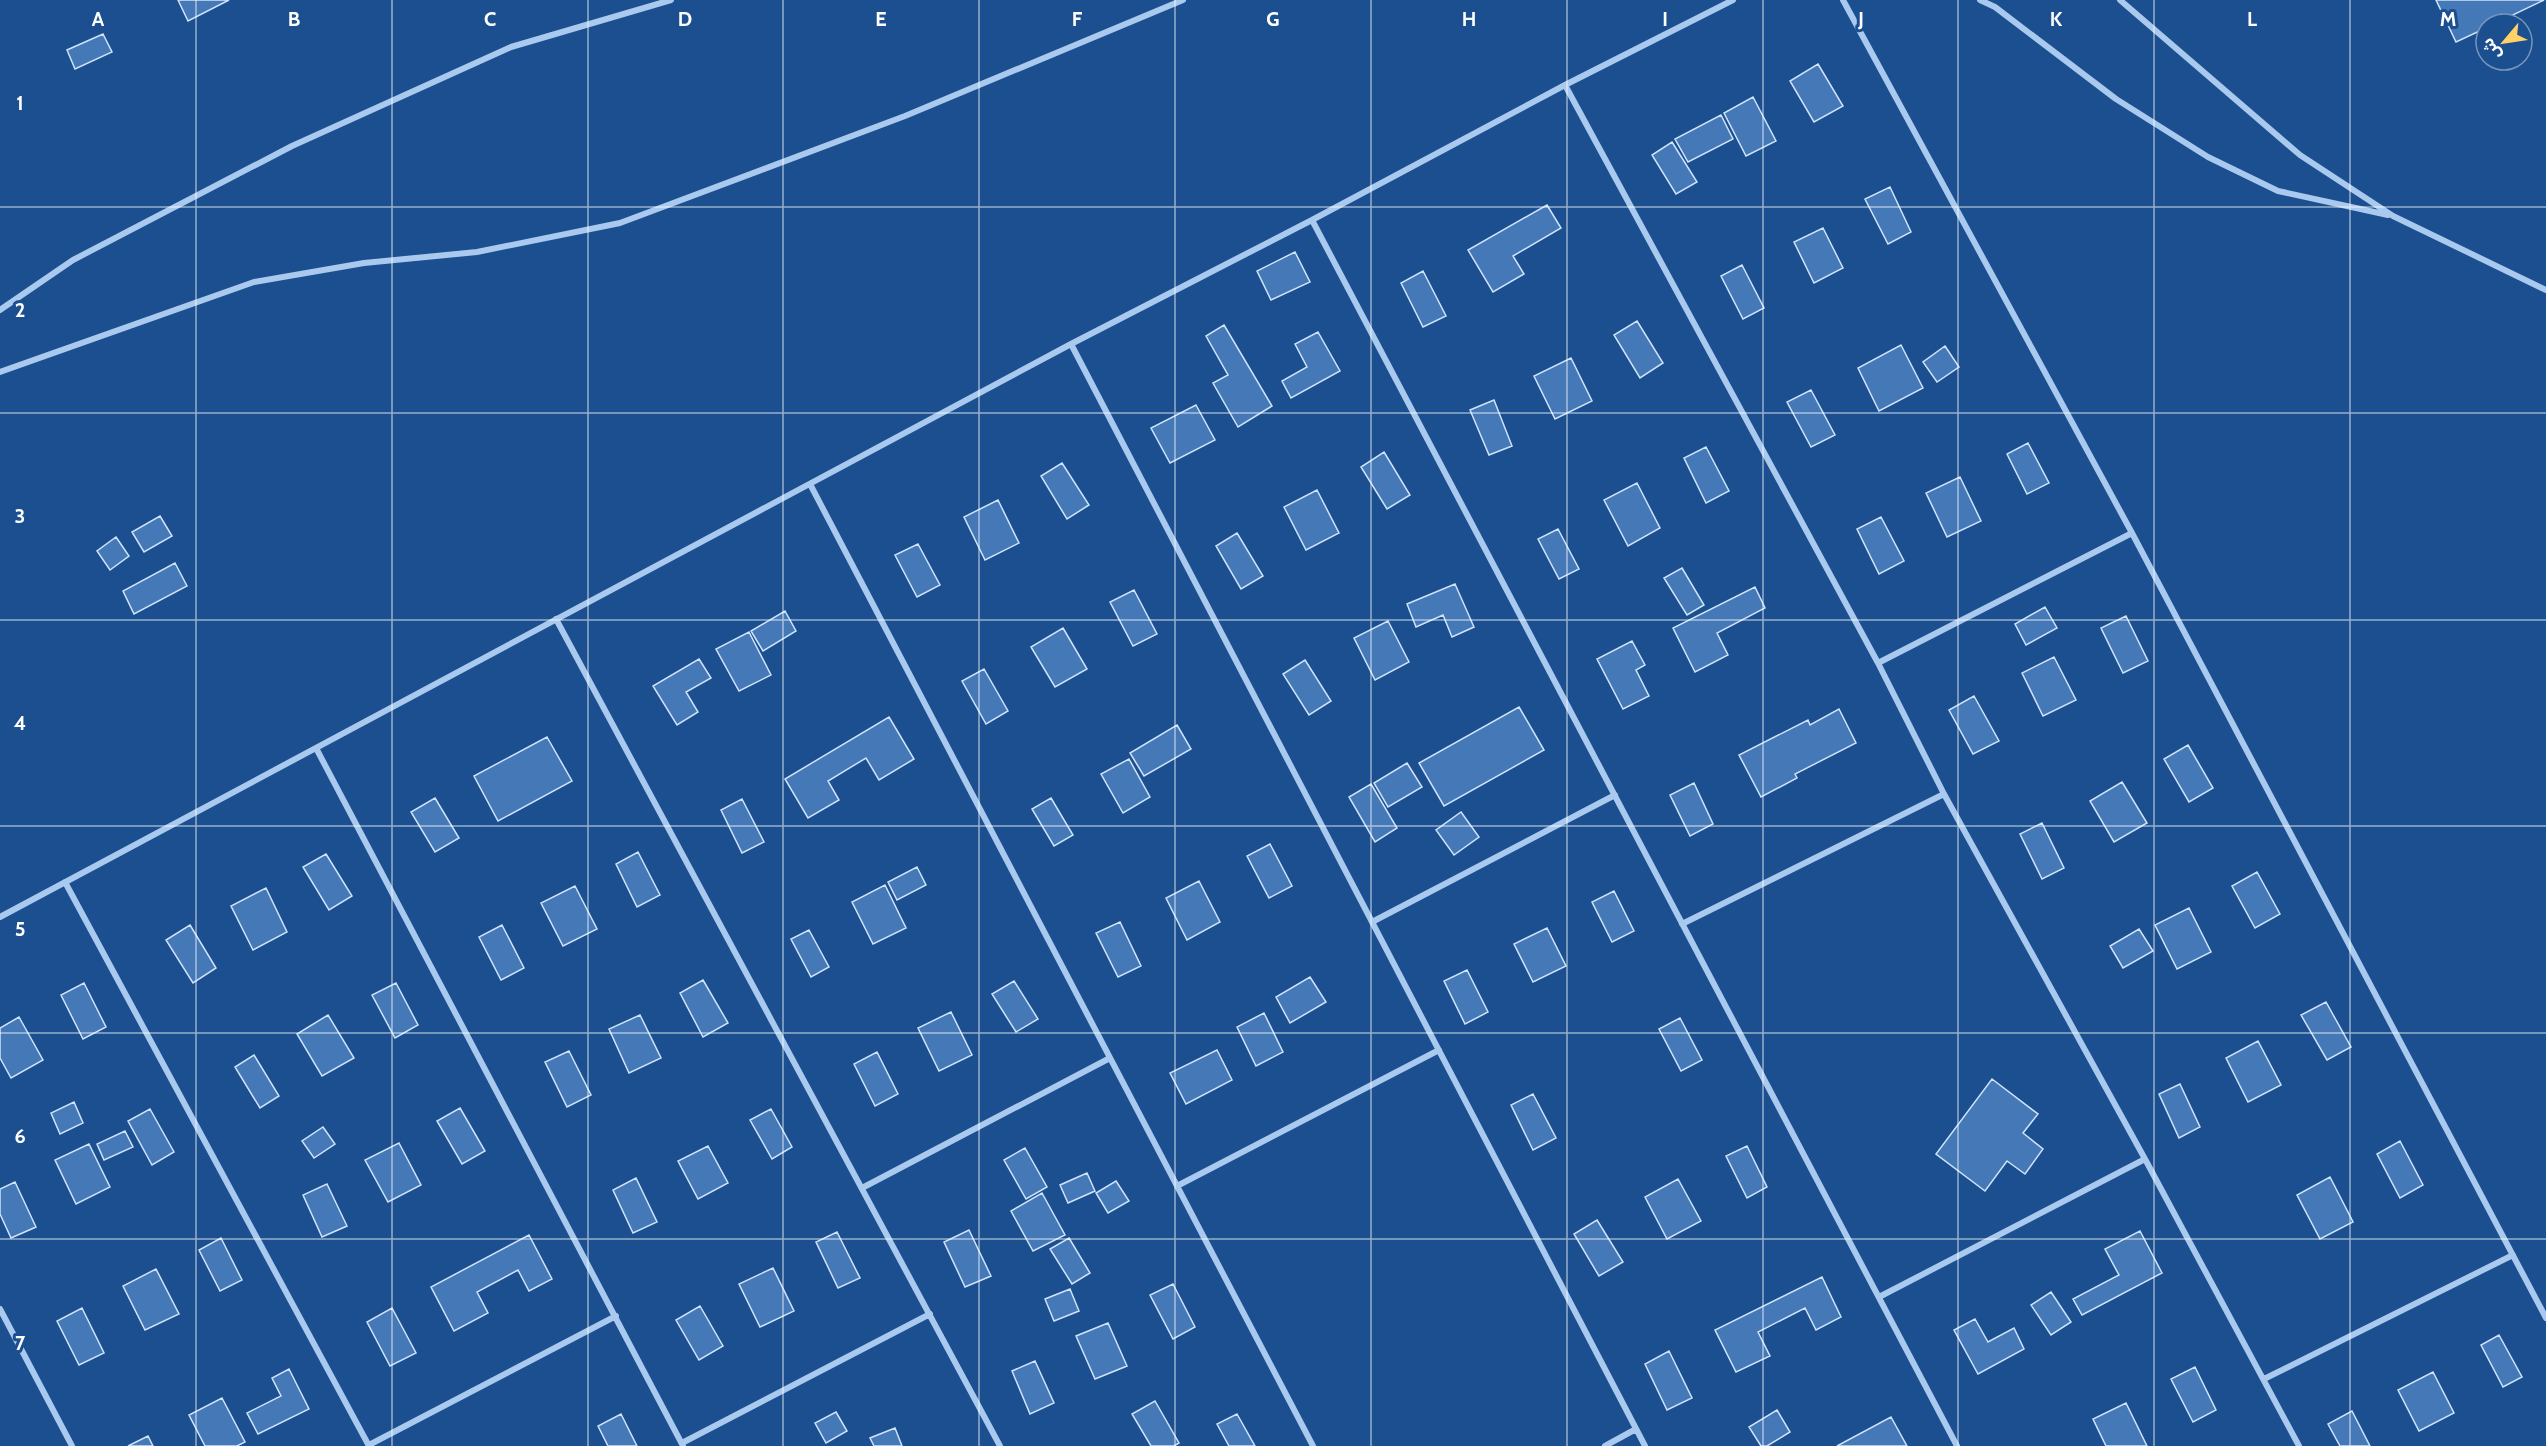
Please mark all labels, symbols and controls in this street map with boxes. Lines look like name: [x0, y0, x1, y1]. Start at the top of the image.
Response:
text: A: [92, 7, 105, 31]
text: B: [288, 7, 300, 31]
text: C: [484, 7, 496, 31]
text: D: [678, 7, 692, 31]
text: E: [875, 7, 887, 31]
text: F: [1072, 7, 1083, 31]
text: G: [1266, 7, 1280, 31]
text: H: [1462, 7, 1476, 31]
text: I: [1662, 7, 1668, 31]
text: J: [1857, 7, 1864, 31]
text: K: [2050, 7, 2063, 31]
text: L: [2247, 7, 2257, 31]
text: M: [2440, 7, 2456, 31]
north arrow: [2474, 12, 2534, 72]
text: ش: [2478, 35, 2505, 63]
text: 1: [16, 91, 24, 115]
text: 2: [15, 298, 25, 322]
text: 3: [15, 504, 25, 528]
text: 4: [14, 711, 26, 735]
text: 5: [15, 917, 25, 941]
text: 6: [14, 1124, 26, 1148]
text: 7: [15, 1331, 26, 1355]

